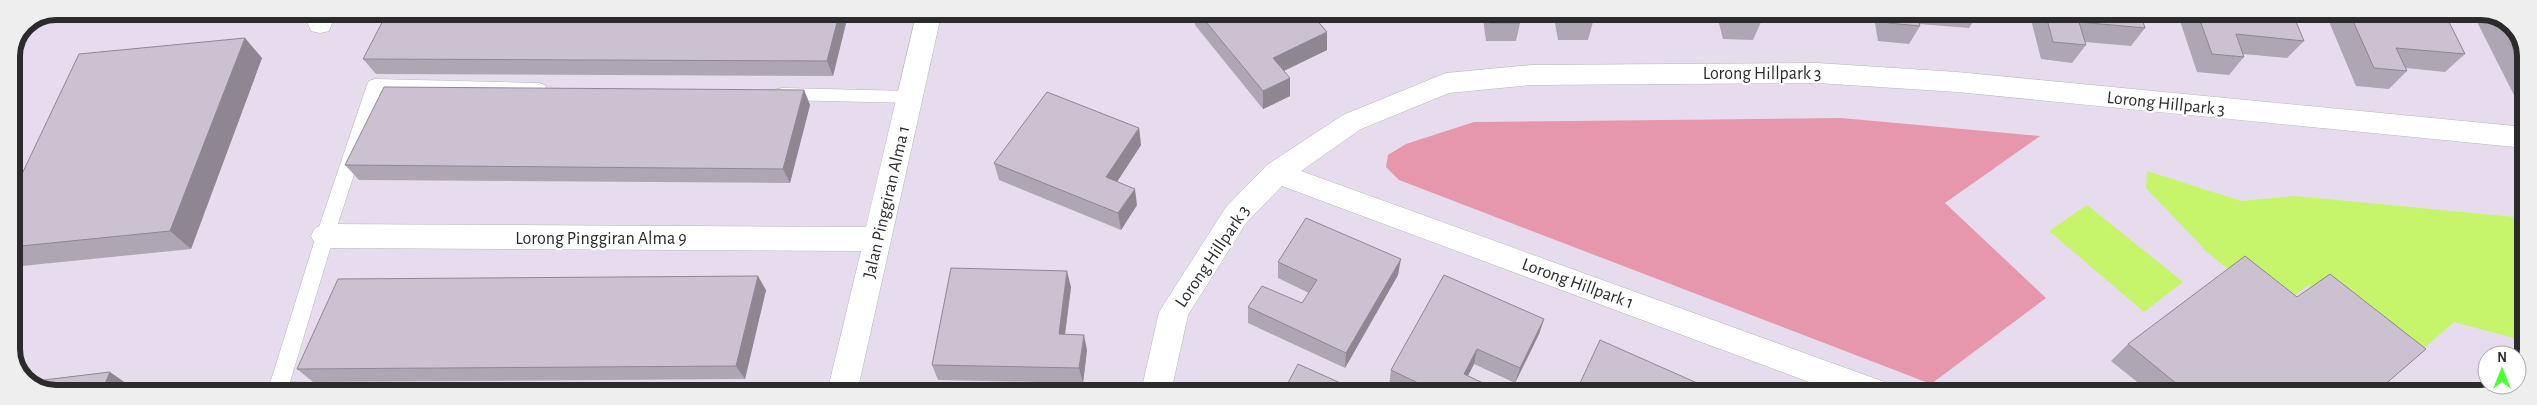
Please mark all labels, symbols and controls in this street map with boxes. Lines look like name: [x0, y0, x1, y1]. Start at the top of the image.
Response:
street label: Lorong Hillpark 3: [1703, 65, 1821, 83]
street label: Lorong Hillpark 3: [2106, 89, 2226, 119]
street label: Jalan Pinggiran Alma 1: [861, 124, 913, 280]
street label: Lorong Hillpark 3: [1172, 202, 1253, 311]
street label: Lorong Pinggiran Alma 9: [515, 230, 687, 248]
street label: Lorong Hillpark 1: [1519, 255, 1636, 312]
north arrow: [2477, 345, 2527, 395]
text: N: [2497, 351, 2507, 365]

